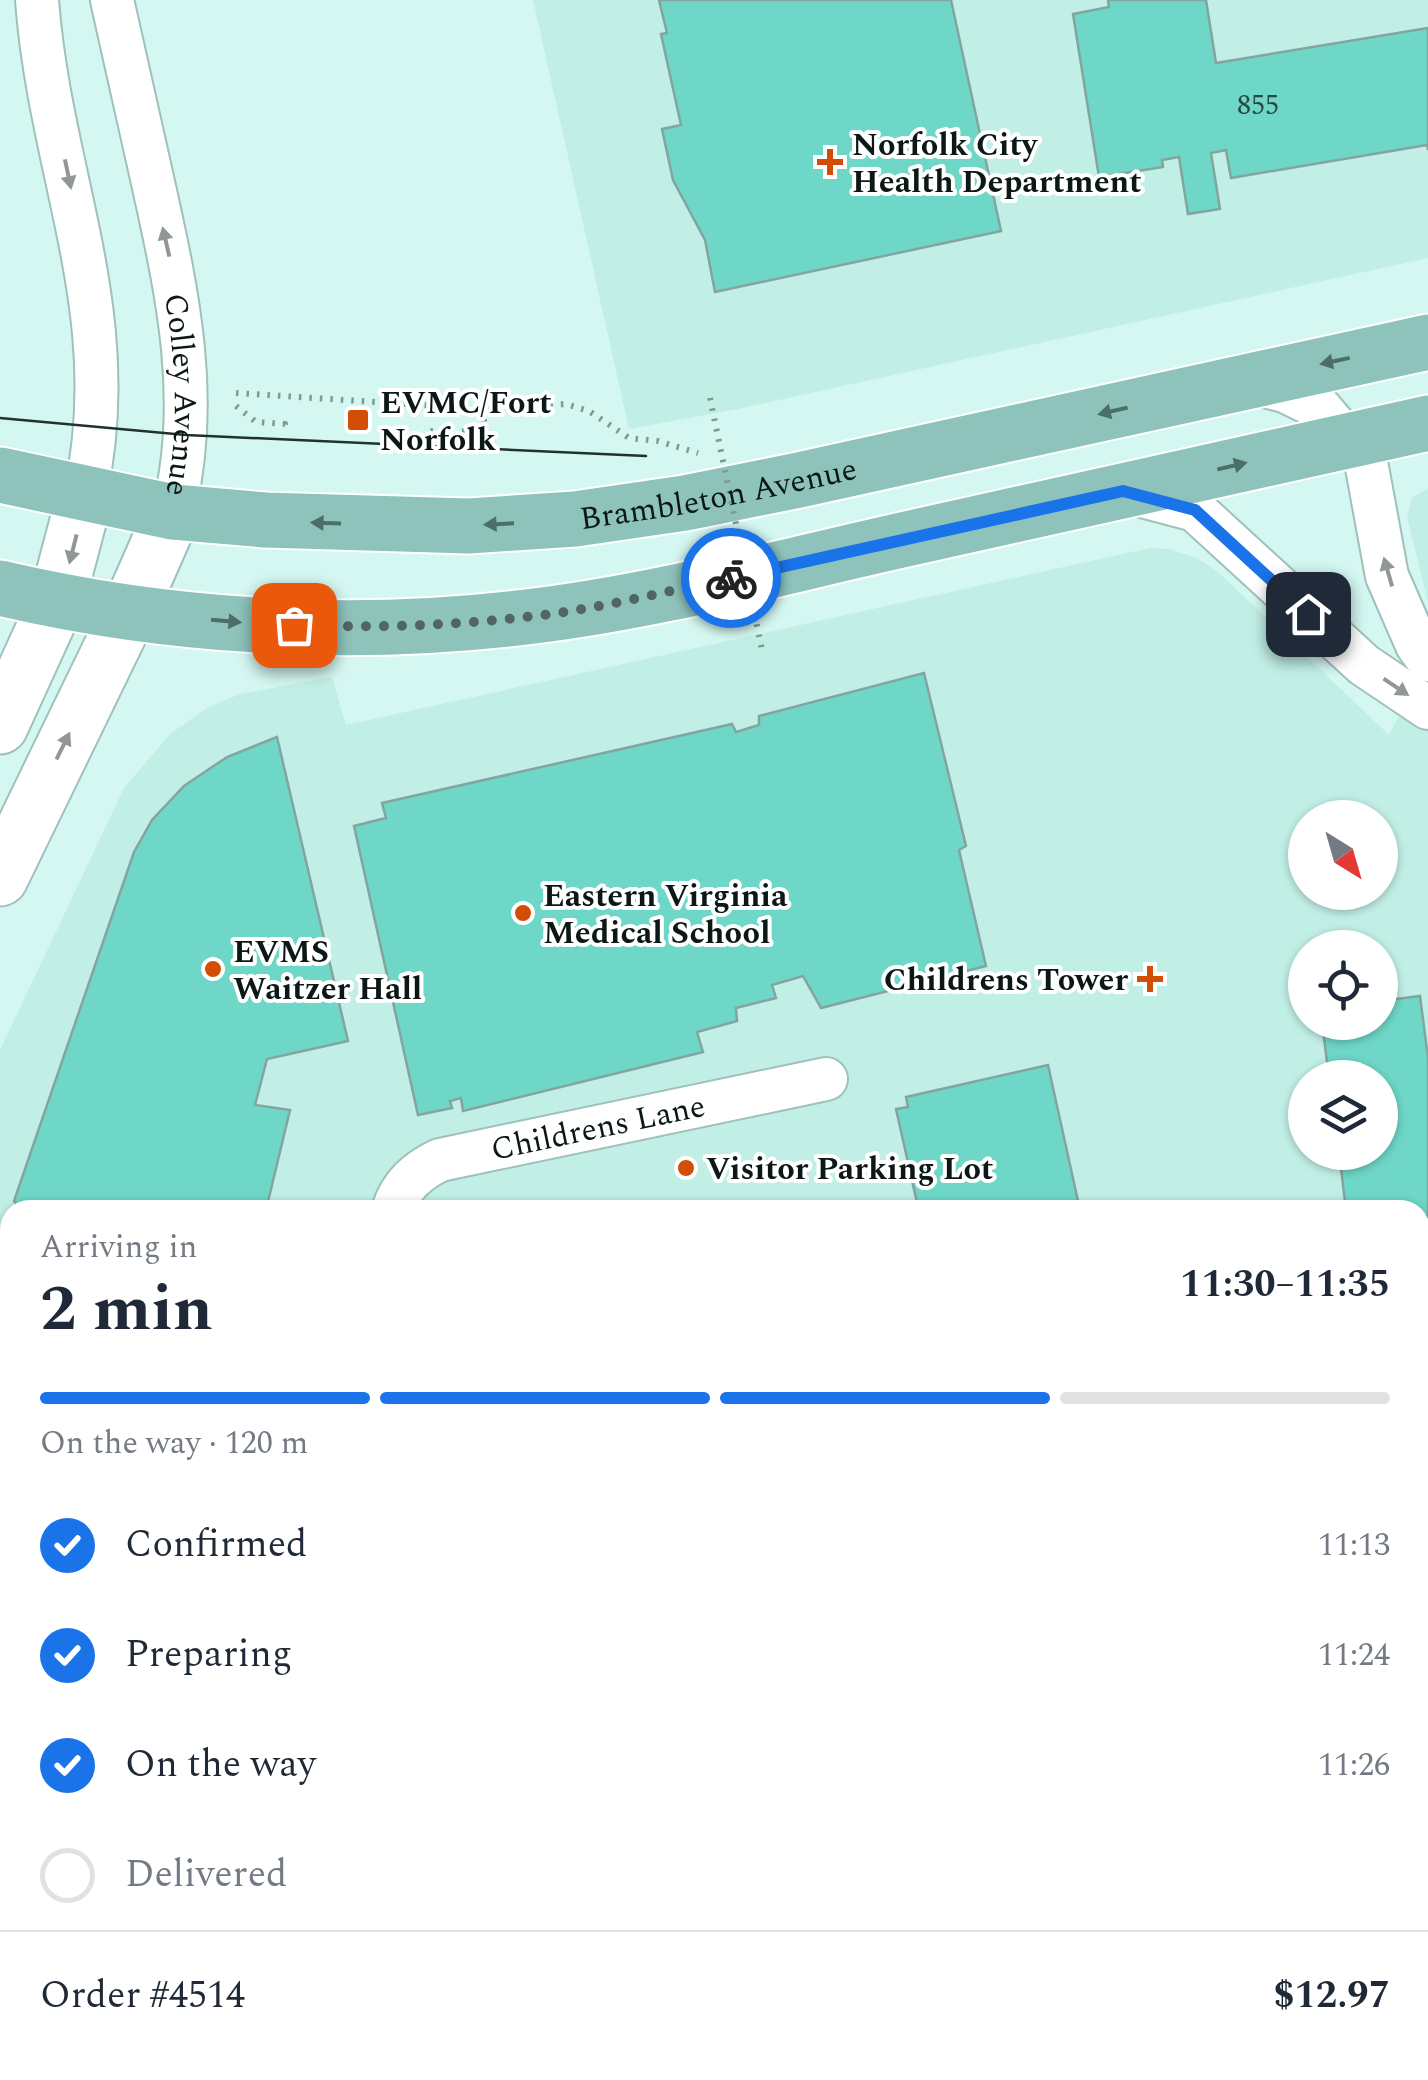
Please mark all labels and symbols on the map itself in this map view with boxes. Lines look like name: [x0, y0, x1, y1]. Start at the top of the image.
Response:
house number: 855: [1237, 84, 1279, 127]
place label: Norfolk City Health Department: [852, 121, 1142, 207]
marker: Norfolk City Health Department: [817, 149, 843, 175]
one-way arrow: [60, 159, 76, 190]
one-way arrow: [158, 226, 173, 257]
street label: Colley Avenue: [150, 290, 209, 500]
one-way arrow: [1319, 354, 1350, 369]
place label: EVMC/Fort Norfolk: [380, 379, 552, 465]
one-way arrow: [1097, 404, 1128, 419]
marker: EVMC/Fort Norfolk: [345, 407, 371, 433]
street label: Brambleton Avenue: [577, 445, 862, 544]
one-way arrow: [1217, 458, 1248, 474]
one-way arrow: [309, 515, 341, 531]
one-way arrow: [482, 516, 514, 532]
courier: [681, 528, 781, 628]
one-way arrow: [64, 534, 80, 565]
one-way arrow: [1380, 557, 1395, 587]
pin: [1266, 572, 1351, 657]
pin: [252, 583, 337, 668]
one-way arrow: [210, 614, 242, 630]
one-way arrow: [1382, 677, 1409, 695]
one-way arrow: [55, 731, 72, 760]
north arrow: [1288, 800, 1398, 910]
place label: Eastern Virginia Medical School: [543, 872, 788, 958]
marker: Eastern Virginia Medical School: [512, 902, 534, 924]
place label: EVMS Waitzer Hall: [233, 928, 422, 1014]
place label: Childrens Tower: [884, 956, 1128, 1005]
marker: EVMS Waitzer Hall: [202, 958, 224, 980]
marker: Childrens Tower: [1137, 966, 1163, 992]
street label: Childrens Lane: [487, 1082, 710, 1175]
place label: Visitor Parking Lot: [706, 1145, 993, 1194]
marker: Visitor Parking Lot: [675, 1157, 697, 1179]

